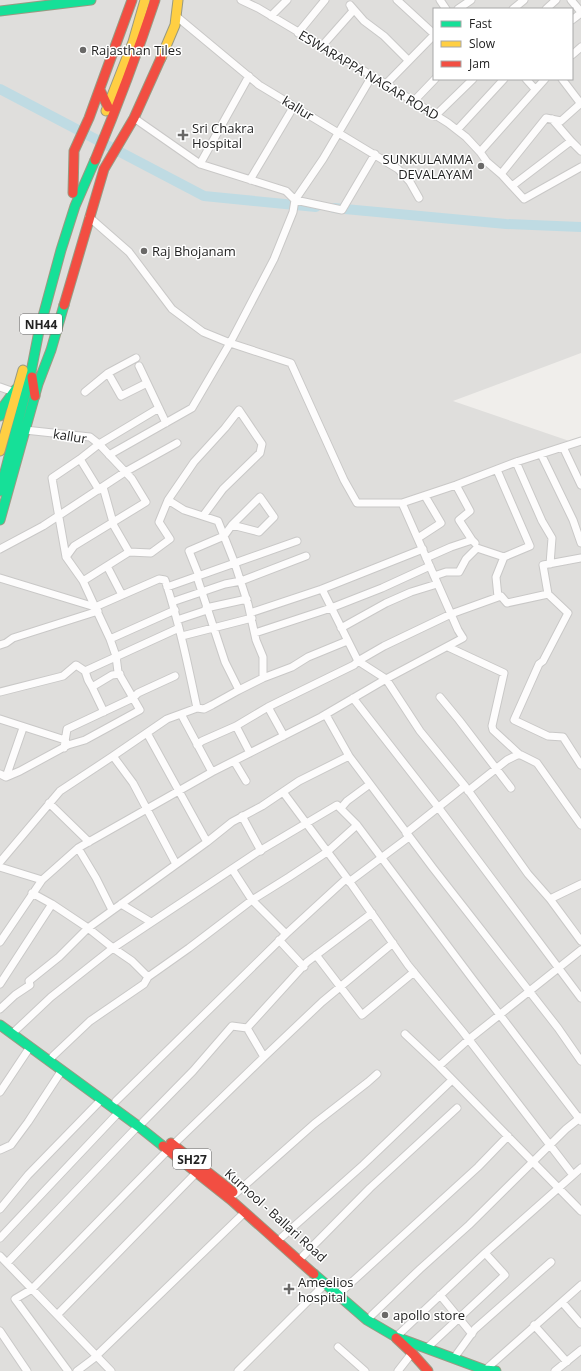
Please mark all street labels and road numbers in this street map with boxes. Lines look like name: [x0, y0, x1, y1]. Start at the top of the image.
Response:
street label: ESWARAPPA NAGAR ROAD: [295, 26, 443, 124]
street label: kallur: [279, 92, 318, 125]
road number: NH44: [20, 314, 62, 334]
street label: kallur: [52, 424, 89, 448]
road number: SH27: [173, 1149, 211, 1169]
street label: Kurnool - Ballari Road: [221, 1164, 331, 1266]

